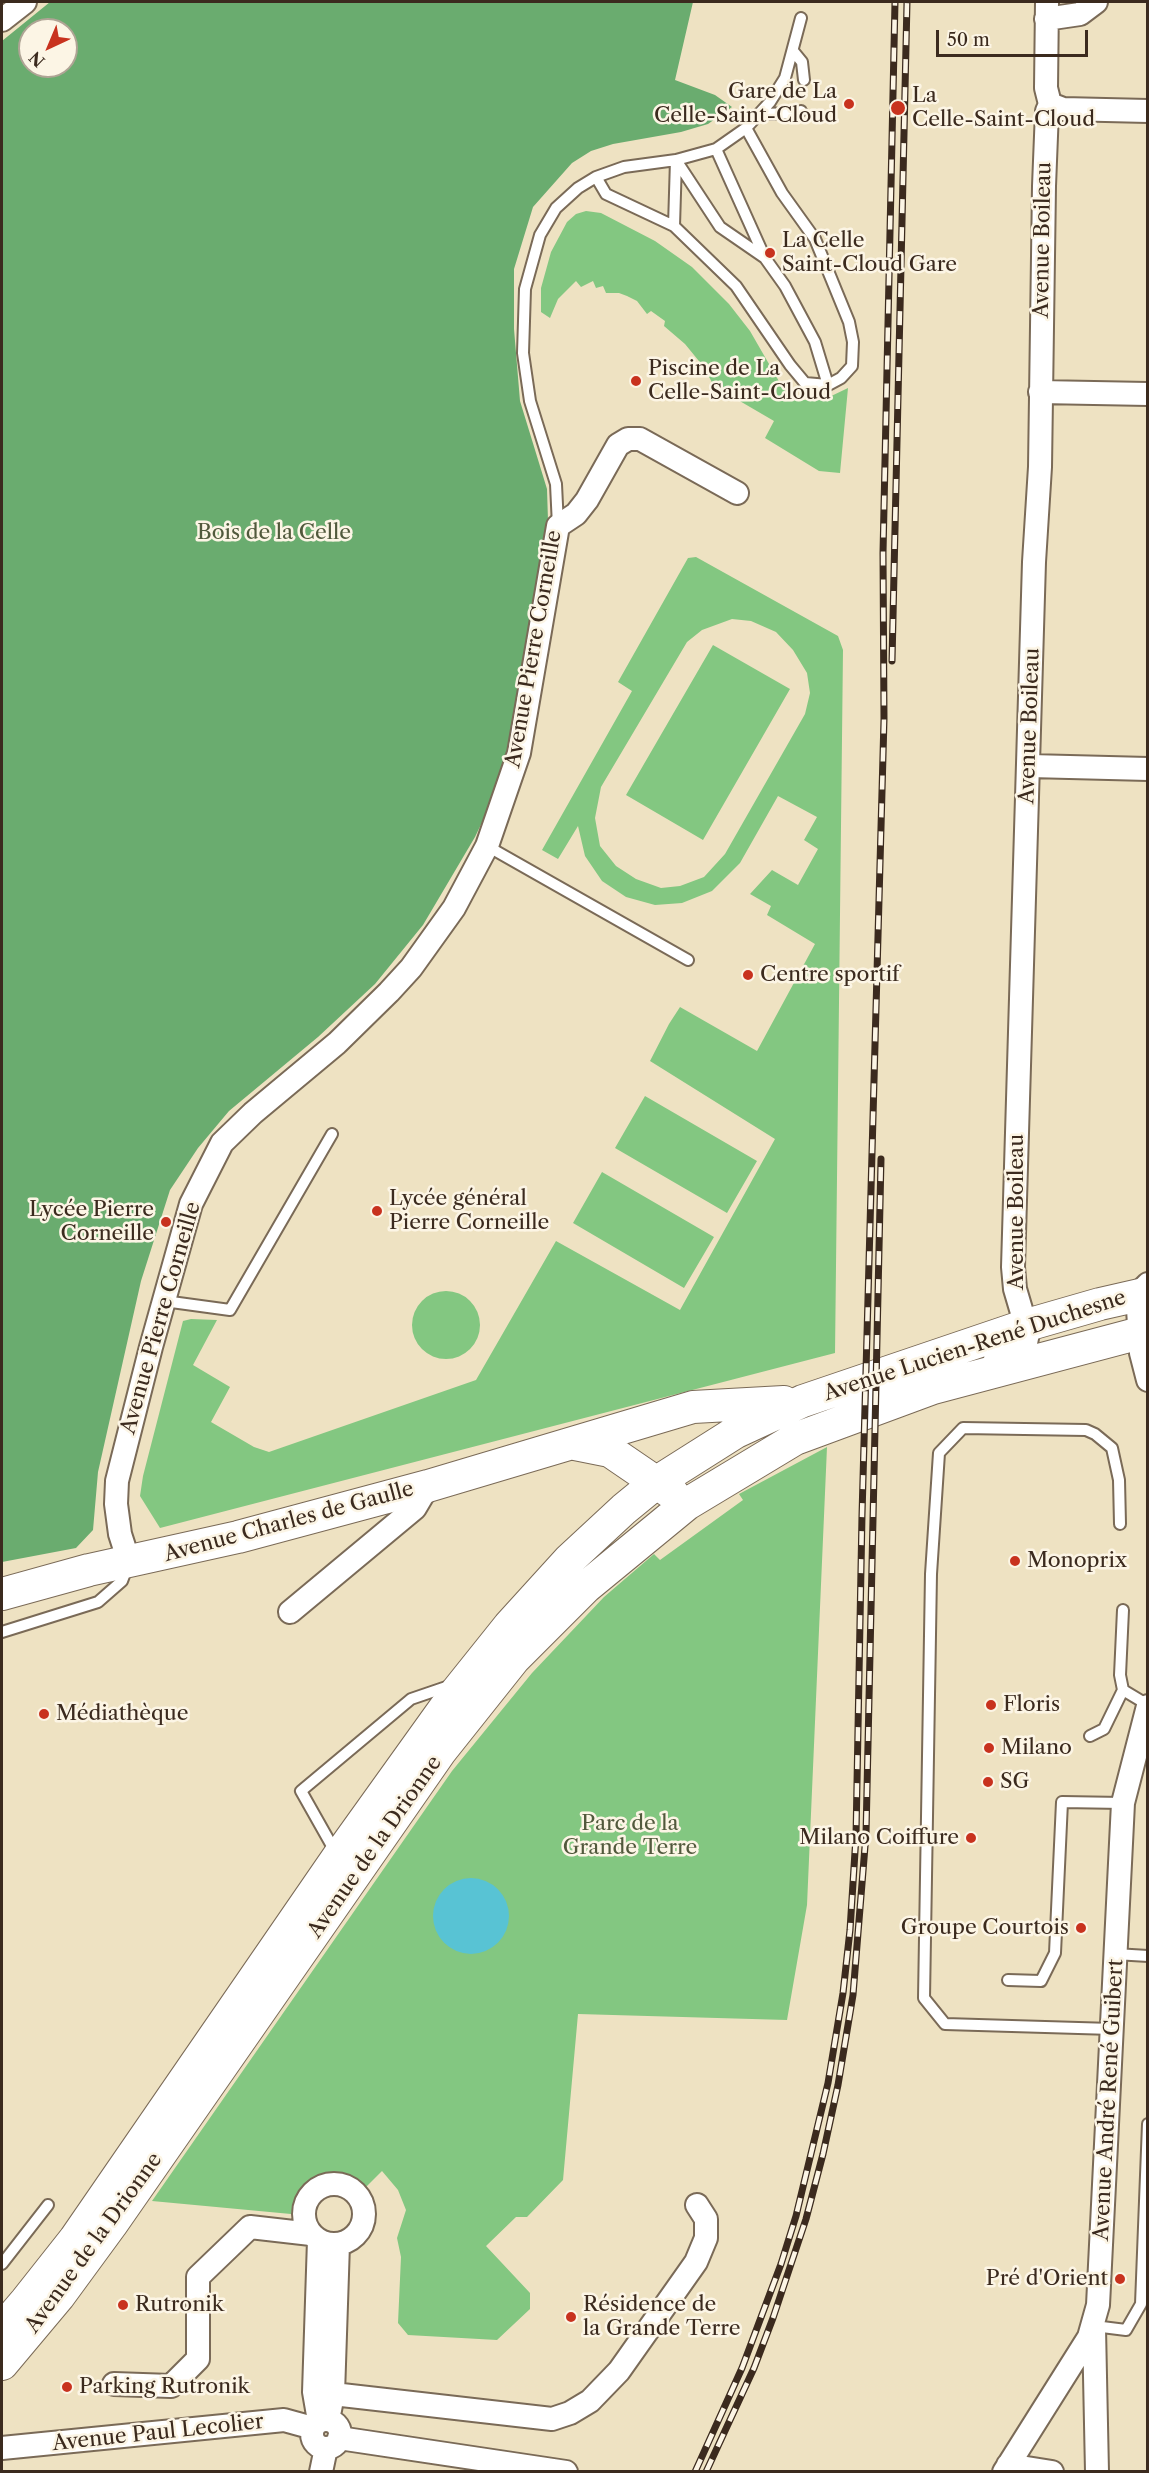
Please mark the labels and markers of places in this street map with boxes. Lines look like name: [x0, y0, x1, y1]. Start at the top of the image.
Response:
place label: Gare de La Celle-Saint-Cloud: [654, 79, 837, 129]
place label: La Celle-Saint-Cloud: [912, 83, 1095, 133]
marker: Gare de La Celle-Saint-Cloud: [842, 97, 856, 111]
marker: La Celle-Saint-Cloud: [889, 99, 907, 117]
place label: La Celle Saint-Cloud Gare: [782, 228, 957, 278]
marker: La Celle Saint-Cloud Gare: [763, 246, 777, 260]
place label: Piscine de La Celle-Saint-Cloud: [648, 356, 831, 406]
marker: Piscine de La Celle-Saint-Cloud: [629, 374, 643, 388]
place label: Centre sportif: [760, 962, 900, 988]
marker: Centre sportif: [741, 968, 755, 982]
place label: Lycée général Pierre Corneille: [389, 1186, 549, 1236]
place label: Lycée Pierre Corneille: [29, 1197, 154, 1247]
marker: Lycée général Pierre Corneille: [370, 1204, 384, 1218]
marker: Lycée Pierre Corneille: [159, 1215, 173, 1229]
place label: Monoprix: [1027, 1548, 1127, 1574]
marker: Monoprix: [1008, 1554, 1022, 1568]
place label: Floris: [1003, 1692, 1060, 1718]
marker: Floris: [984, 1698, 998, 1712]
place label: Médiathèque: [56, 1701, 188, 1727]
marker: Médiathèque: [37, 1707, 51, 1721]
place label: Milano: [1001, 1735, 1072, 1761]
marker: Milano: [982, 1741, 996, 1755]
place label: SG: [1000, 1769, 1029, 1795]
marker: SG: [981, 1775, 995, 1789]
place label: Milano Coiffure: [799, 1825, 959, 1851]
marker: Milano Coiffure: [964, 1831, 978, 1845]
place label: Groupe Courtois: [901, 1915, 1069, 1941]
marker: Groupe Courtois: [1074, 1921, 1088, 1935]
place label: Pré d'Orient: [986, 2266, 1108, 2292]
marker: Pré d'Orient: [1113, 2272, 1127, 2286]
place label: Rutronik: [135, 2292, 224, 2318]
place label: Résidence de la Grande Terre: [583, 2292, 741, 2342]
marker: Rutronik: [116, 2298, 130, 2312]
marker: Résidence de la Grande Terre: [564, 2310, 578, 2324]
place label: Parking Rutronik: [79, 2374, 250, 2400]
marker: Parking Rutronik: [60, 2380, 74, 2394]

